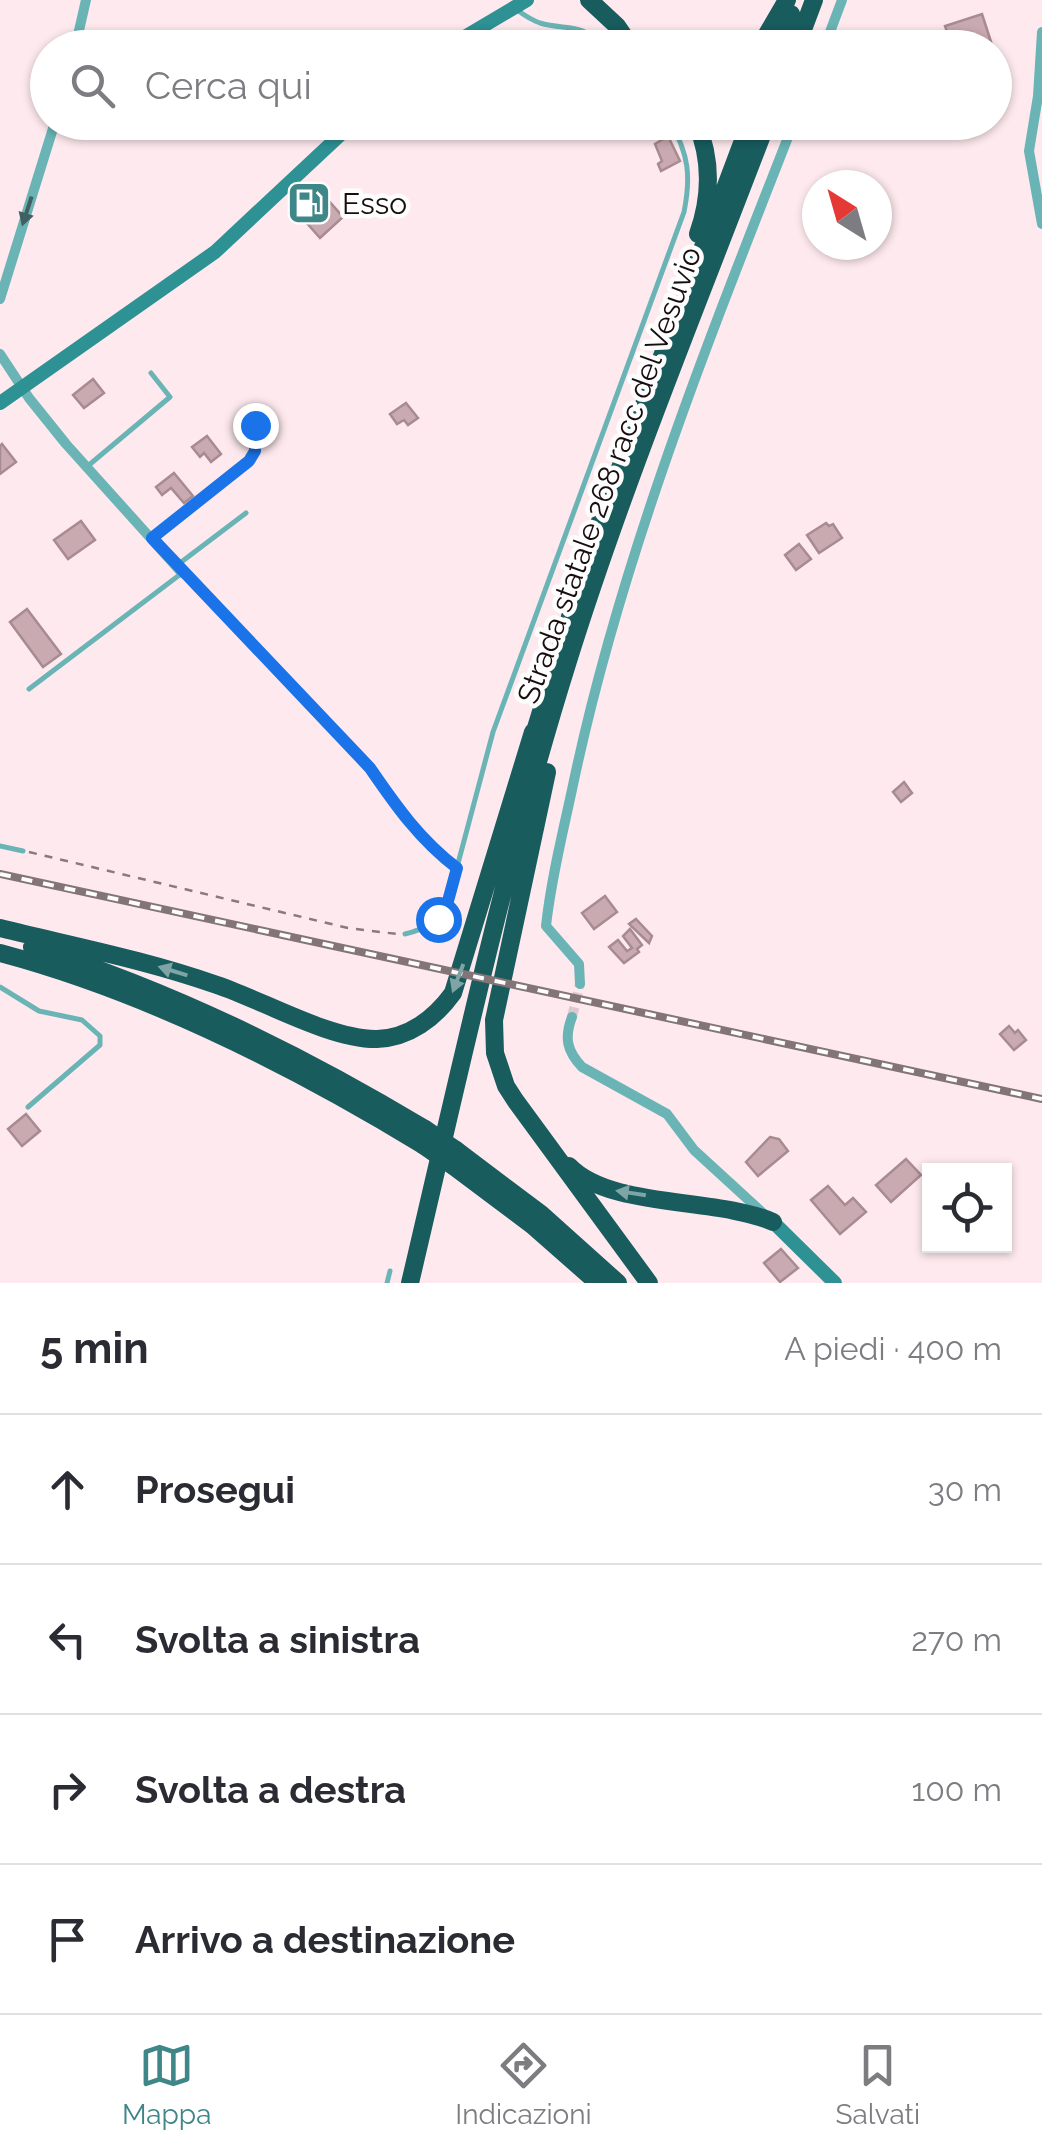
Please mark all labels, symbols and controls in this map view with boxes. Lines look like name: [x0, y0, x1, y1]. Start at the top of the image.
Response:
search box: [30, 30, 1012, 140]
icon: search: [65, 58, 120, 113]
text: Cerca qui: [145, 63, 312, 108]
north arrow: [802, 170, 892, 260]
fuel station icon: Esso: [286, 180, 332, 226]
place label: Esso: [342, 186, 407, 221]
one-way arrow: [18, 196, 33, 226]
street label: Strada statale 268 racc del Vesuvio: [510, 242, 708, 708]
route end: [233, 403, 279, 449]
route start: [416, 897, 462, 943]
one-way arrow: [157, 963, 188, 978]
one-way arrow: [450, 963, 466, 993]
map controls: [922, 1163, 1012, 1253]
button: locate: [922, 1163, 1012, 1253]
one-way arrow: [614, 1185, 646, 1200]
text: 5 min: [40, 1324, 149, 1373]
text: A piedi · 400 m: [784, 1330, 1002, 1367]
icon: ahead: [40, 1462, 95, 1517]
text: Prosegui: [135, 1467, 295, 1512]
text: 30 m: [928, 1471, 1002, 1508]
icon: left: [40, 1612, 95, 1667]
text: Svolta a sinistra: [135, 1617, 420, 1662]
text: 270 m: [911, 1621, 1002, 1658]
icon: right: [40, 1762, 95, 1817]
text: Svolta a destra: [135, 1767, 406, 1812]
text: 100 m: [912, 1771, 1002, 1808]
icon: arrive: [40, 1912, 95, 1967]
text: Arrivo a destinazione: [135, 1917, 515, 1962]
tab: Mappa: [122, 2038, 211, 2131]
tab: Indicazioni: [455, 2038, 592, 2131]
tab: Salvati: [835, 2038, 920, 2131]

